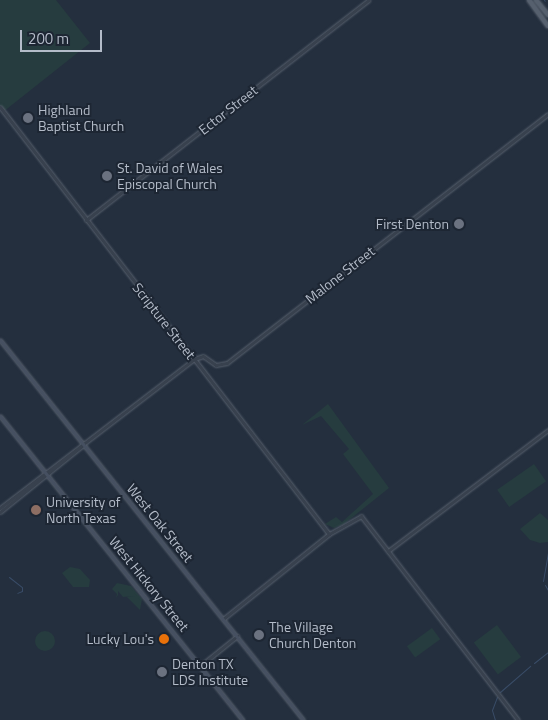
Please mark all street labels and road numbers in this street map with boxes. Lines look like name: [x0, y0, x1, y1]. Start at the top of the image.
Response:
street label: Ector Street: [195, 82, 261, 138]
street label: Malone Street: [302, 243, 378, 307]
street label: Scripture Street: [129, 279, 199, 363]
street label: West Oak Street: [123, 480, 197, 566]
street label: West Hickory Street: [106, 533, 192, 635]

